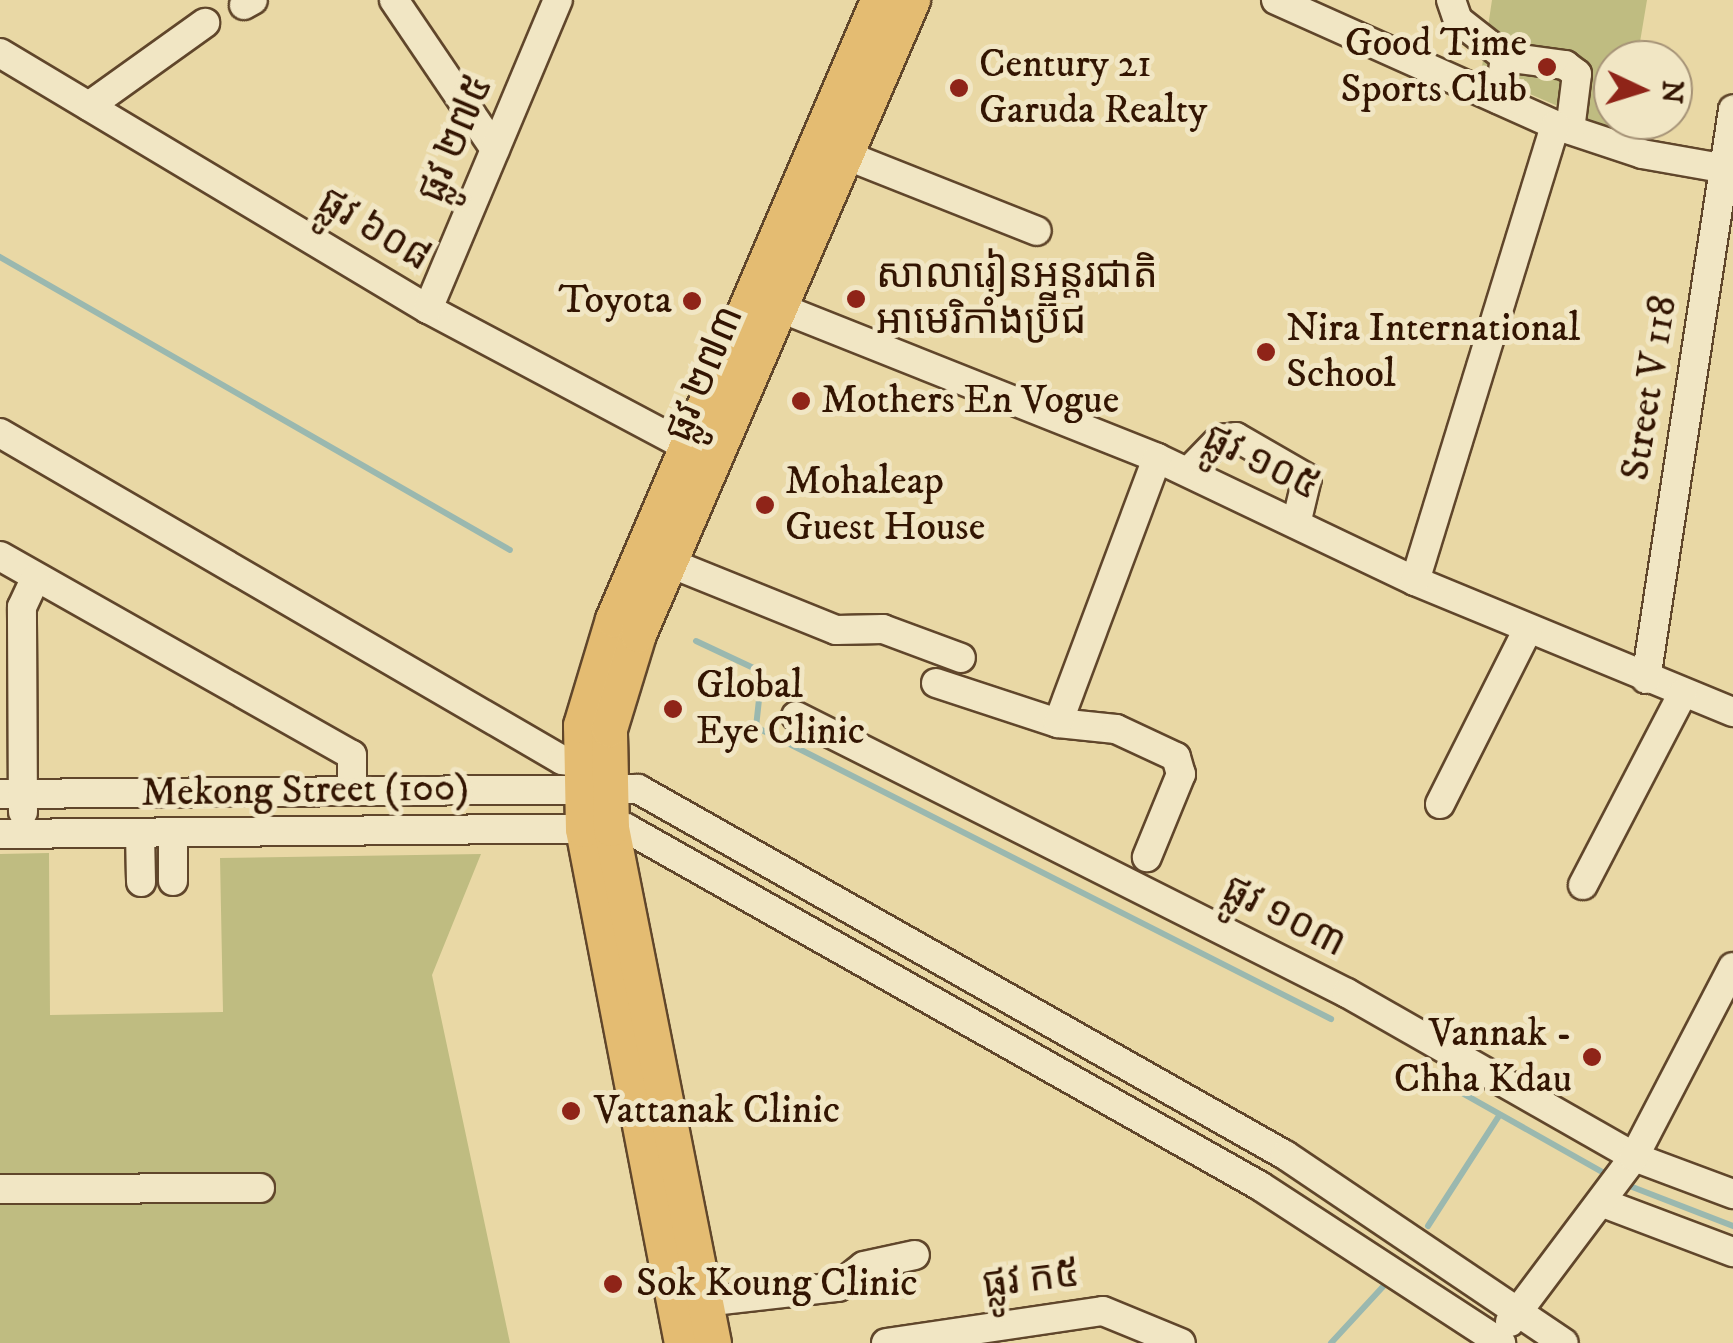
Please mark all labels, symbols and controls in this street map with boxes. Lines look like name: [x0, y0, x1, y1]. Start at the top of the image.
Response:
place label: Good Time Sports Club: [1340, 20, 1527, 114]
north arrow: [1593, 40, 1693, 140]
place label: Century 21 Garuda Realty: [979, 41, 1207, 135]
marker: Good Time Sports Club: [1536, 56, 1558, 78]
street label: ផ្លូវ ២៧៥: [408, 68, 504, 210]
marker: Century 21 Garuda Realty: [948, 77, 970, 99]
text: N: [1653, 79, 1690, 105]
street label: ផ្លូវ ៦០៨: [309, 178, 439, 282]
place label: សាលារៀនអន្តរជាតិ អាមេរិកាំងប្រ៊ីជ: [876, 252, 1158, 346]
place label: Toyota: [558, 277, 672, 325]
marker: សាលារៀនអន្តរជាតិ អាមេរិកាំងប្រ៊ីជ: [845, 288, 867, 310]
marker: Toyota: [681, 290, 703, 312]
street label: Street V 118: [1612, 292, 1688, 484]
street label: ផ្លូវ ២៧៣: [655, 299, 755, 449]
place label: Nira International School: [1286, 305, 1580, 399]
marker: Nira International School: [1255, 341, 1277, 363]
place label: Mothers En Vogue: [821, 377, 1119, 425]
marker: Mothers En Vogue: [790, 390, 812, 412]
street label: ផ្លូវ ១០៥: [1195, 414, 1327, 512]
place label: Mohaleap Guest House: [785, 458, 985, 552]
marker: Mohaleap Guest House: [754, 494, 776, 516]
place label: Global Eye Clinic: [696, 662, 865, 756]
marker: Global Eye Clinic: [660, 696, 686, 722]
street label: Mekong Street (100): [141, 764, 469, 818]
street label: ផ្លូវ ១០៣: [1214, 866, 1354, 968]
place label: Vannak - Chha Kdau: [1394, 1010, 1572, 1104]
marker: Vannak - Chha Kdau: [1581, 1046, 1603, 1068]
place label: Vattanak Clinic: [594, 1087, 840, 1135]
marker: Vattanak Clinic: [558, 1098, 584, 1124]
street label: ផ្លូវ ក៥: [980, 1250, 1082, 1310]
place label: Sok Koung Clinic: [636, 1260, 917, 1308]
marker: Sok Koung Clinic: [600, 1271, 626, 1297]

